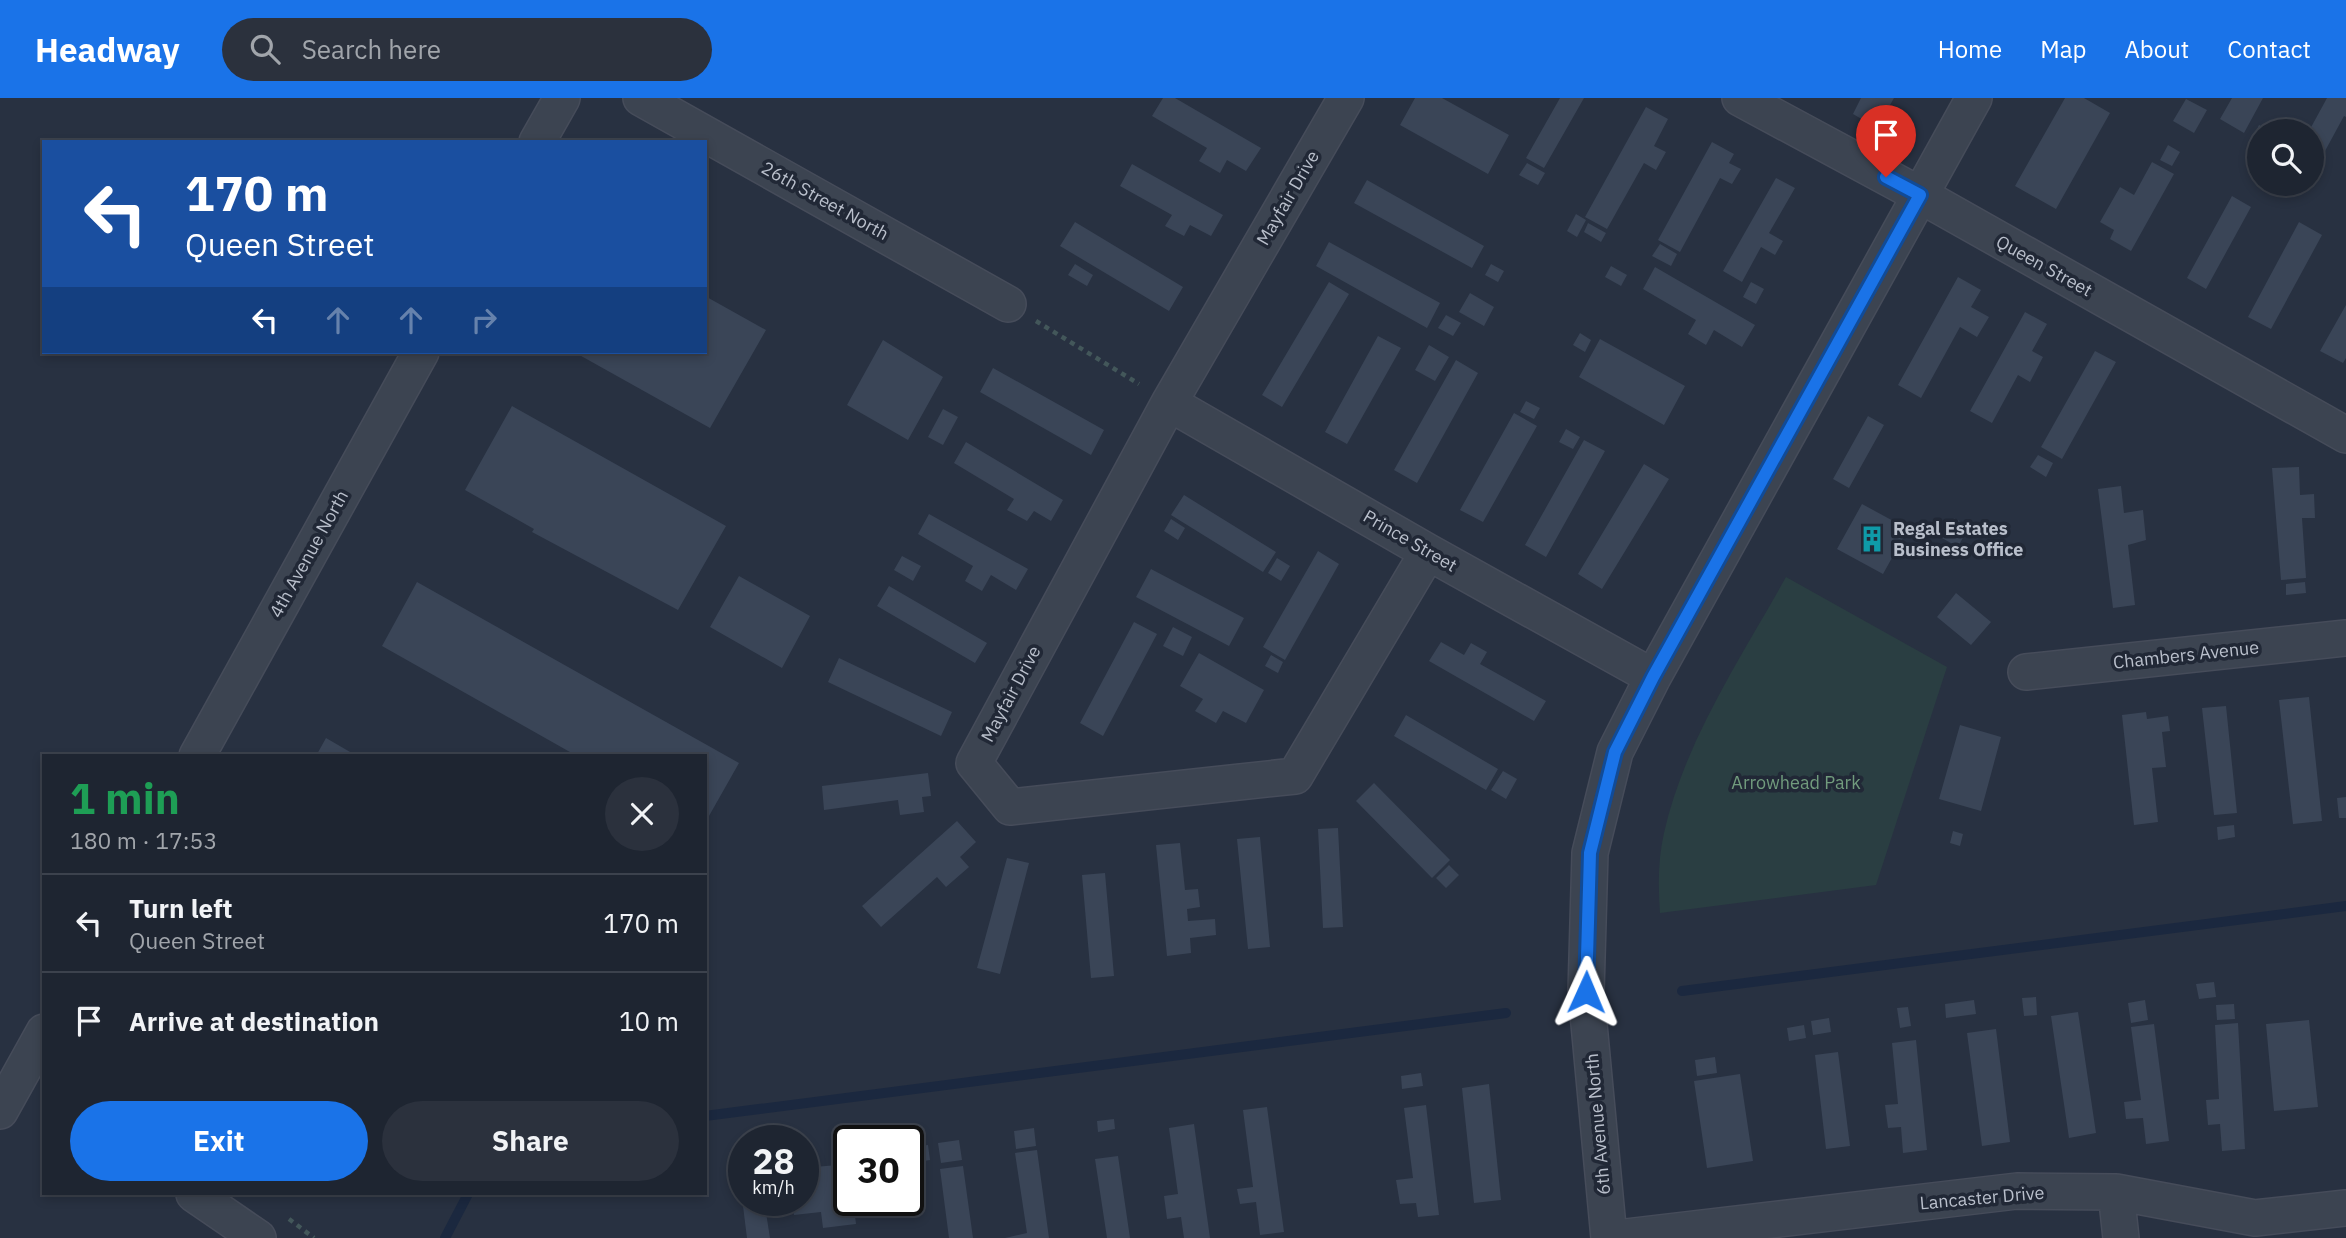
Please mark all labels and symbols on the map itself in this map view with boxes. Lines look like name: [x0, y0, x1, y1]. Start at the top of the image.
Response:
pin: [1856, 105, 1916, 177]
street label: Mayfair Drive: [1251, 146, 1324, 249]
street label: 26th Street North: [758, 156, 893, 245]
street label: Queen Street: [1992, 230, 2096, 301]
street label: 4th Avenue North: [264, 486, 353, 621]
street label: Prince Street: [1359, 504, 1461, 577]
place label: Regal Estates Business Office: [1893, 517, 2023, 561]
building icon: Regal Estates Business Office: [1857, 524, 1887, 554]
street label: Chambers Avenue: [2112, 635, 2260, 674]
street label: Mayfair Drive: [976, 642, 1046, 746]
park label: Arrowhead Park: [1731, 771, 1861, 794]
position arrow: [1549, 955, 1623, 1029]
street label: 6th Avenue North: [1580, 1052, 1615, 1196]
speed limit sign: 30: [833, 1125, 924, 1216]
street label: Lancaster Drive: [1919, 1181, 2045, 1214]

